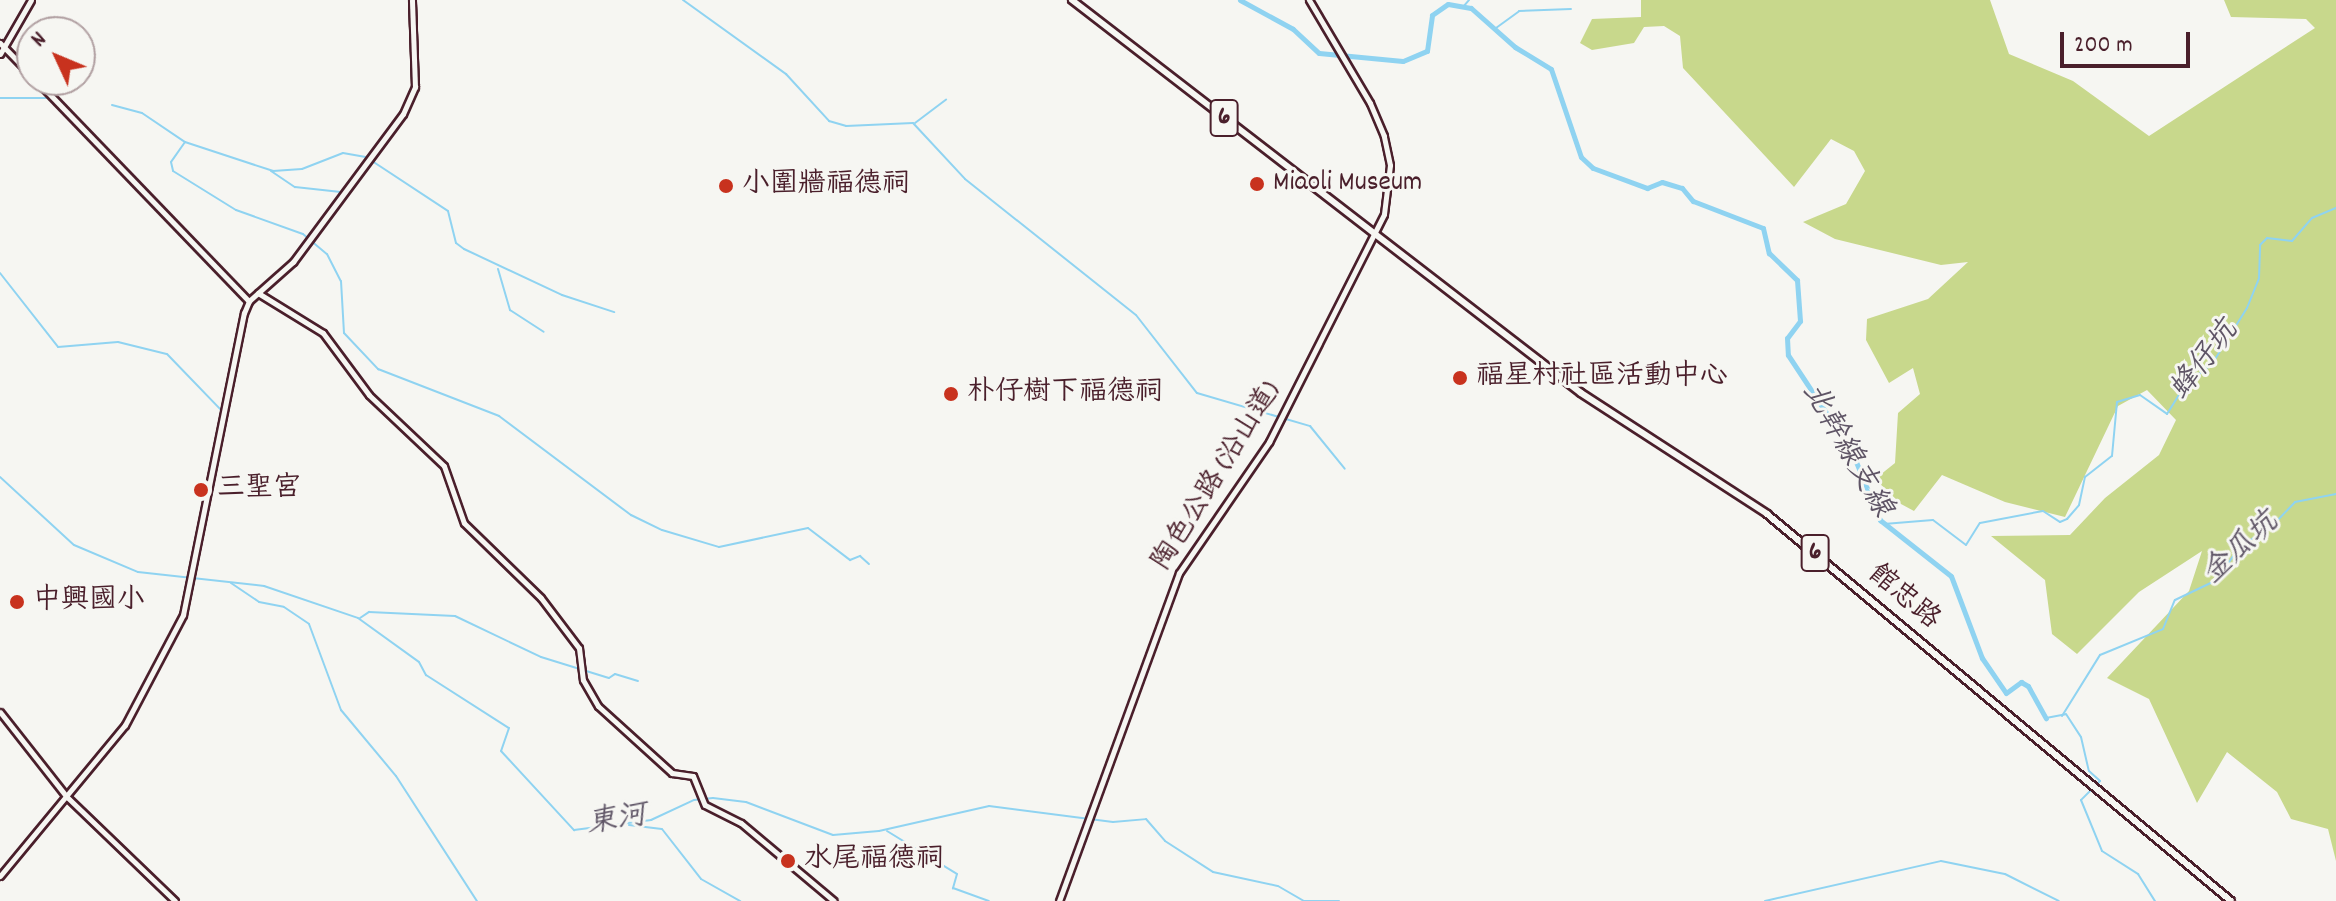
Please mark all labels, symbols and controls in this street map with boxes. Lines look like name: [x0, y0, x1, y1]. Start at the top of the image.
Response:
north arrow: [16, 16, 96, 96]
scale bar: [2064, 16, 2194, 66]
text: N: [25, 26, 55, 55]
text: 200 m: [2074, 29, 2133, 63]
road number: 6: [1208, 96, 1240, 140]
place label: Miaoli Museum: [1273, 167, 1422, 201]
place label: 小圍牆福德祠: [742, 169, 910, 203]
marker: Miaoli Museum: [1248, 175, 1266, 193]
marker: 小圍牆福德祠: [717, 177, 735, 195]
water label: 蜂仔坑: [2164, 315, 2248, 409]
place label: 福星村社區活動中心: [1476, 361, 1728, 395]
marker: 福星村社區活動中心: [1451, 369, 1469, 387]
street label: 陶色公路 (沿山道): [1146, 376, 1290, 578]
place label: 朴仔樹下福德祠: [967, 377, 1163, 411]
water label: 北幹線支線: [1792, 377, 1898, 525]
marker: 朴仔樹下福德祠: [942, 385, 960, 403]
place label: 三聖宮: [217, 473, 301, 507]
marker: 三聖宮: [192, 481, 210, 499]
water label: 金瓜坑: [2197, 507, 2287, 593]
road number: 6: [1799, 531, 1831, 575]
street label: 館忠路: [1860, 558, 1946, 638]
place label: 中興國小: [33, 585, 145, 619]
marker: 中興國小: [8, 593, 26, 611]
water label: 東河: [585, 800, 649, 844]
place label: 水尾福德祠: [804, 844, 944, 878]
marker: 水尾福德祠: [779, 852, 797, 870]

